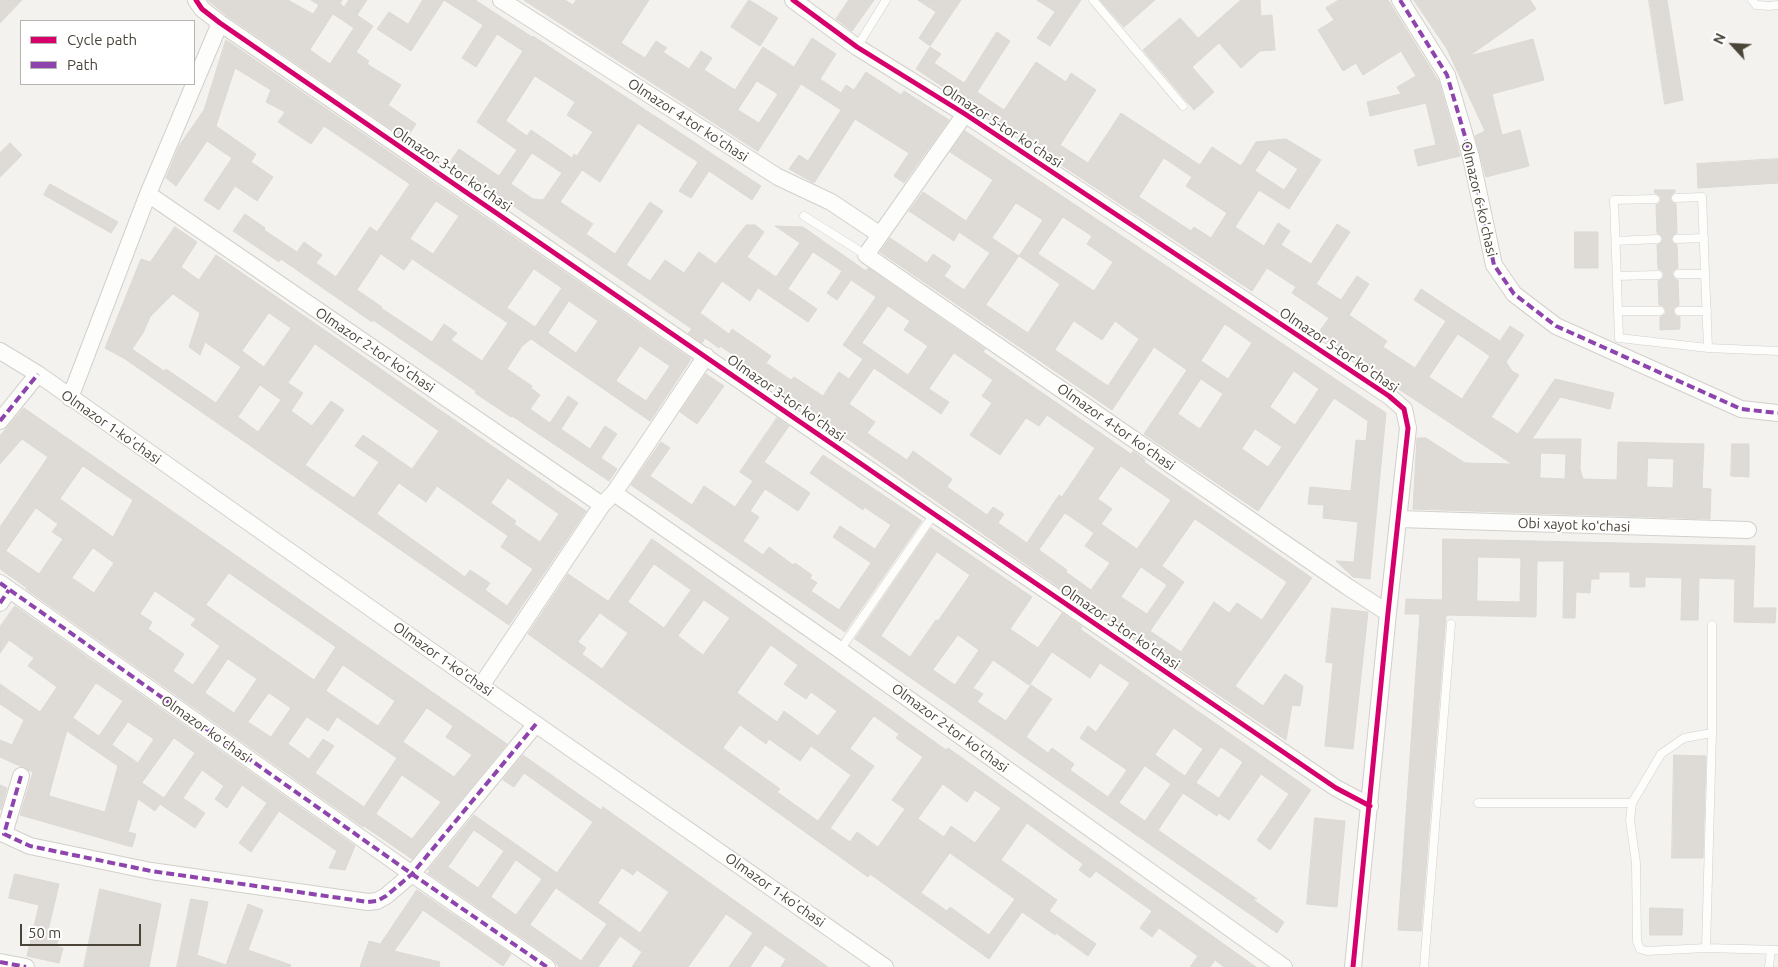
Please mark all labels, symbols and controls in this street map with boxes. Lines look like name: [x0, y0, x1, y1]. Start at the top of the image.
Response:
legend: [20, 20, 195, 85]
north arrow: [1708, 20, 1758, 70]
text: Cycle path: [67, 31, 137, 48]
text: N: [1710, 31, 1729, 47]
text: Path: [67, 56, 98, 73]
street label: Olmazor 4-tor ko'chasi: [625, 75, 751, 165]
street label: Olmazor 5-tor ko'chasi: [939, 81, 1065, 171]
street label: Olmazor 3-tor ko'chasi: [389, 123, 515, 215]
street label: Olmazor 6-ko'chasi: [1458, 140, 1500, 258]
street label: Olmazor 2-tor ko'chasi: [312, 304, 438, 396]
street label: Olmazor 5-tor ko'chasi: [1276, 304, 1402, 396]
street label: Olmazor 3-tor ko'chasi: [724, 351, 848, 445]
street label: Olmazor 4-tor ko'chasi: [1054, 380, 1178, 474]
street label: Olmazor 1-ko'chasi: [58, 386, 164, 468]
street label: Obi xayot koʻchasi: [1517, 515, 1631, 535]
street label: Olmazor 3-tor ko'chasi: [1057, 581, 1183, 673]
street label: Olmazor 1-ko'chasi: [390, 618, 496, 700]
street label: Olmazor 2-tor ko'chasi: [888, 680, 1012, 776]
street label: Olmazor koʻchasi: [158, 692, 254, 766]
street label: Olmazor 1-ko'chasi: [722, 849, 828, 931]
scale bar: [22, 914, 144, 946]
text: 50 m: [28, 924, 61, 941]

